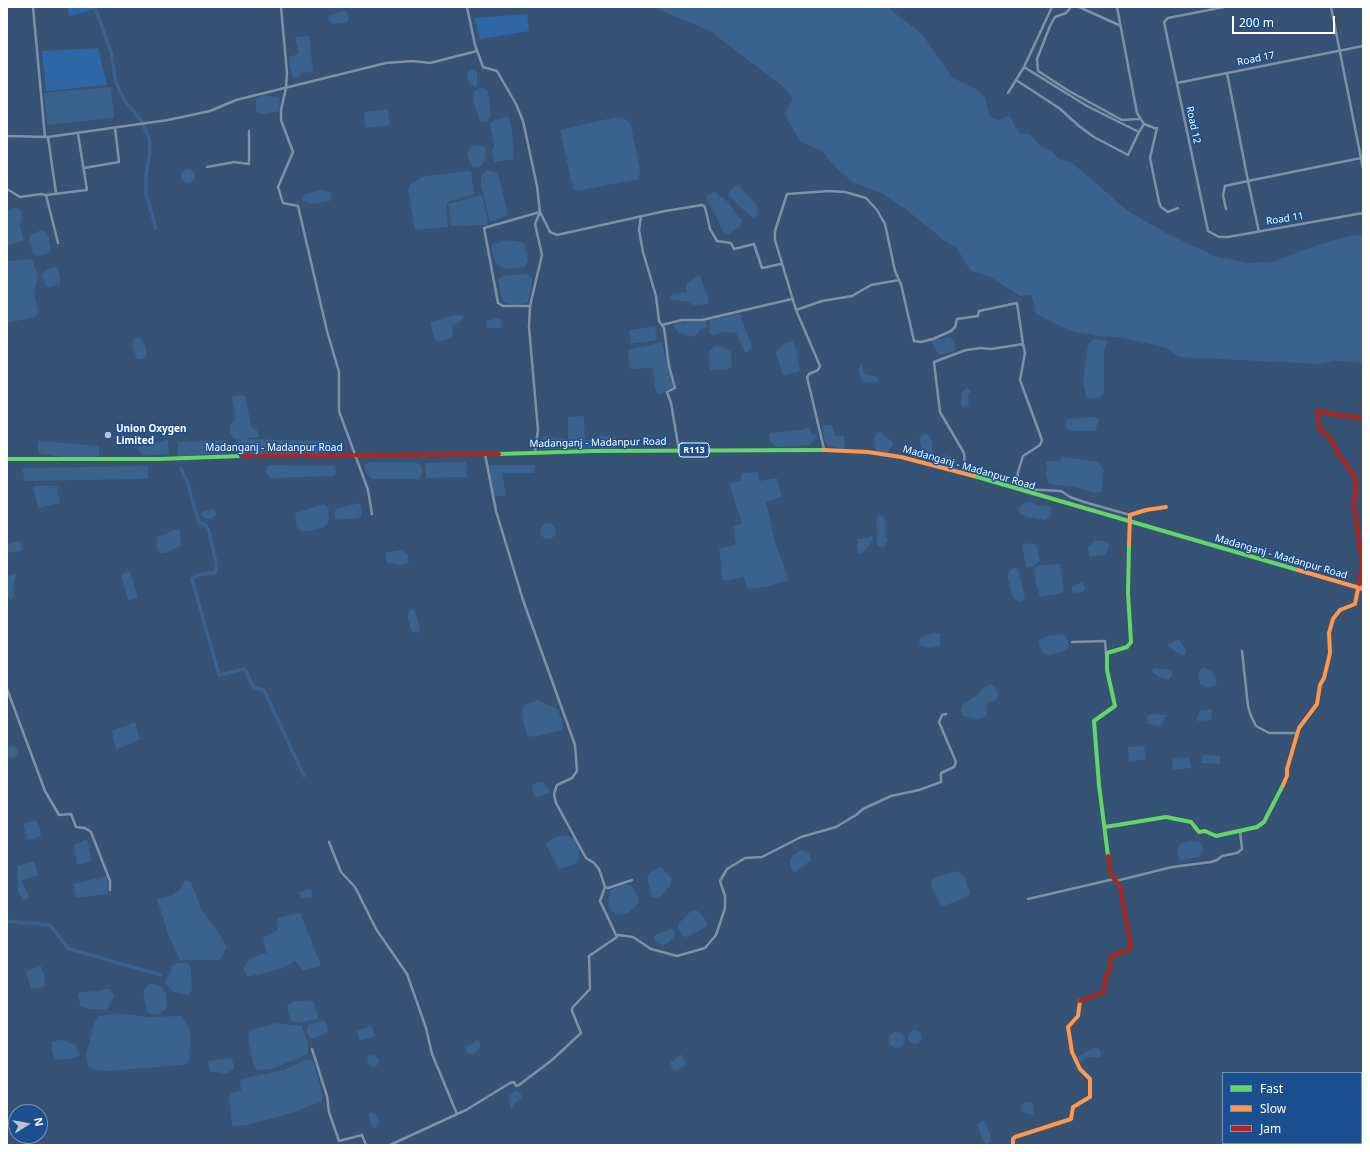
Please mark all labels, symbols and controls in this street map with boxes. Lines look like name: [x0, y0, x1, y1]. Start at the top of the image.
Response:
scale bar: [1234, 8, 1337, 34]
text: 200 m: [1239, 14, 1274, 31]
street label: Road 17: [1236, 49, 1276, 69]
street label: Road 12: [1183, 105, 1203, 145]
street label: Road 11: [1265, 210, 1305, 228]
place label: Union Oxygen Limited: [116, 423, 187, 446]
marker: Union Oxygen Limited: [103, 430, 113, 440]
street label: Madanganj - Madanpur Road: [529, 436, 667, 450]
street label: Madanganj - Madanpur Road: [205, 442, 343, 454]
road number: R113: [679, 443, 709, 457]
street label: Madanganj - Madanpur Road: [901, 443, 1037, 493]
street label: Madanganj - Madanpur Road: [1213, 532, 1349, 582]
legend: [1222, 1072, 1362, 1144]
text: Fast: [1260, 1080, 1283, 1097]
text: Slow: [1260, 1100, 1286, 1117]
north arrow: [8, 1104, 48, 1144]
text: N: [31, 1116, 48, 1128]
text: Jam: [1260, 1120, 1281, 1137]

